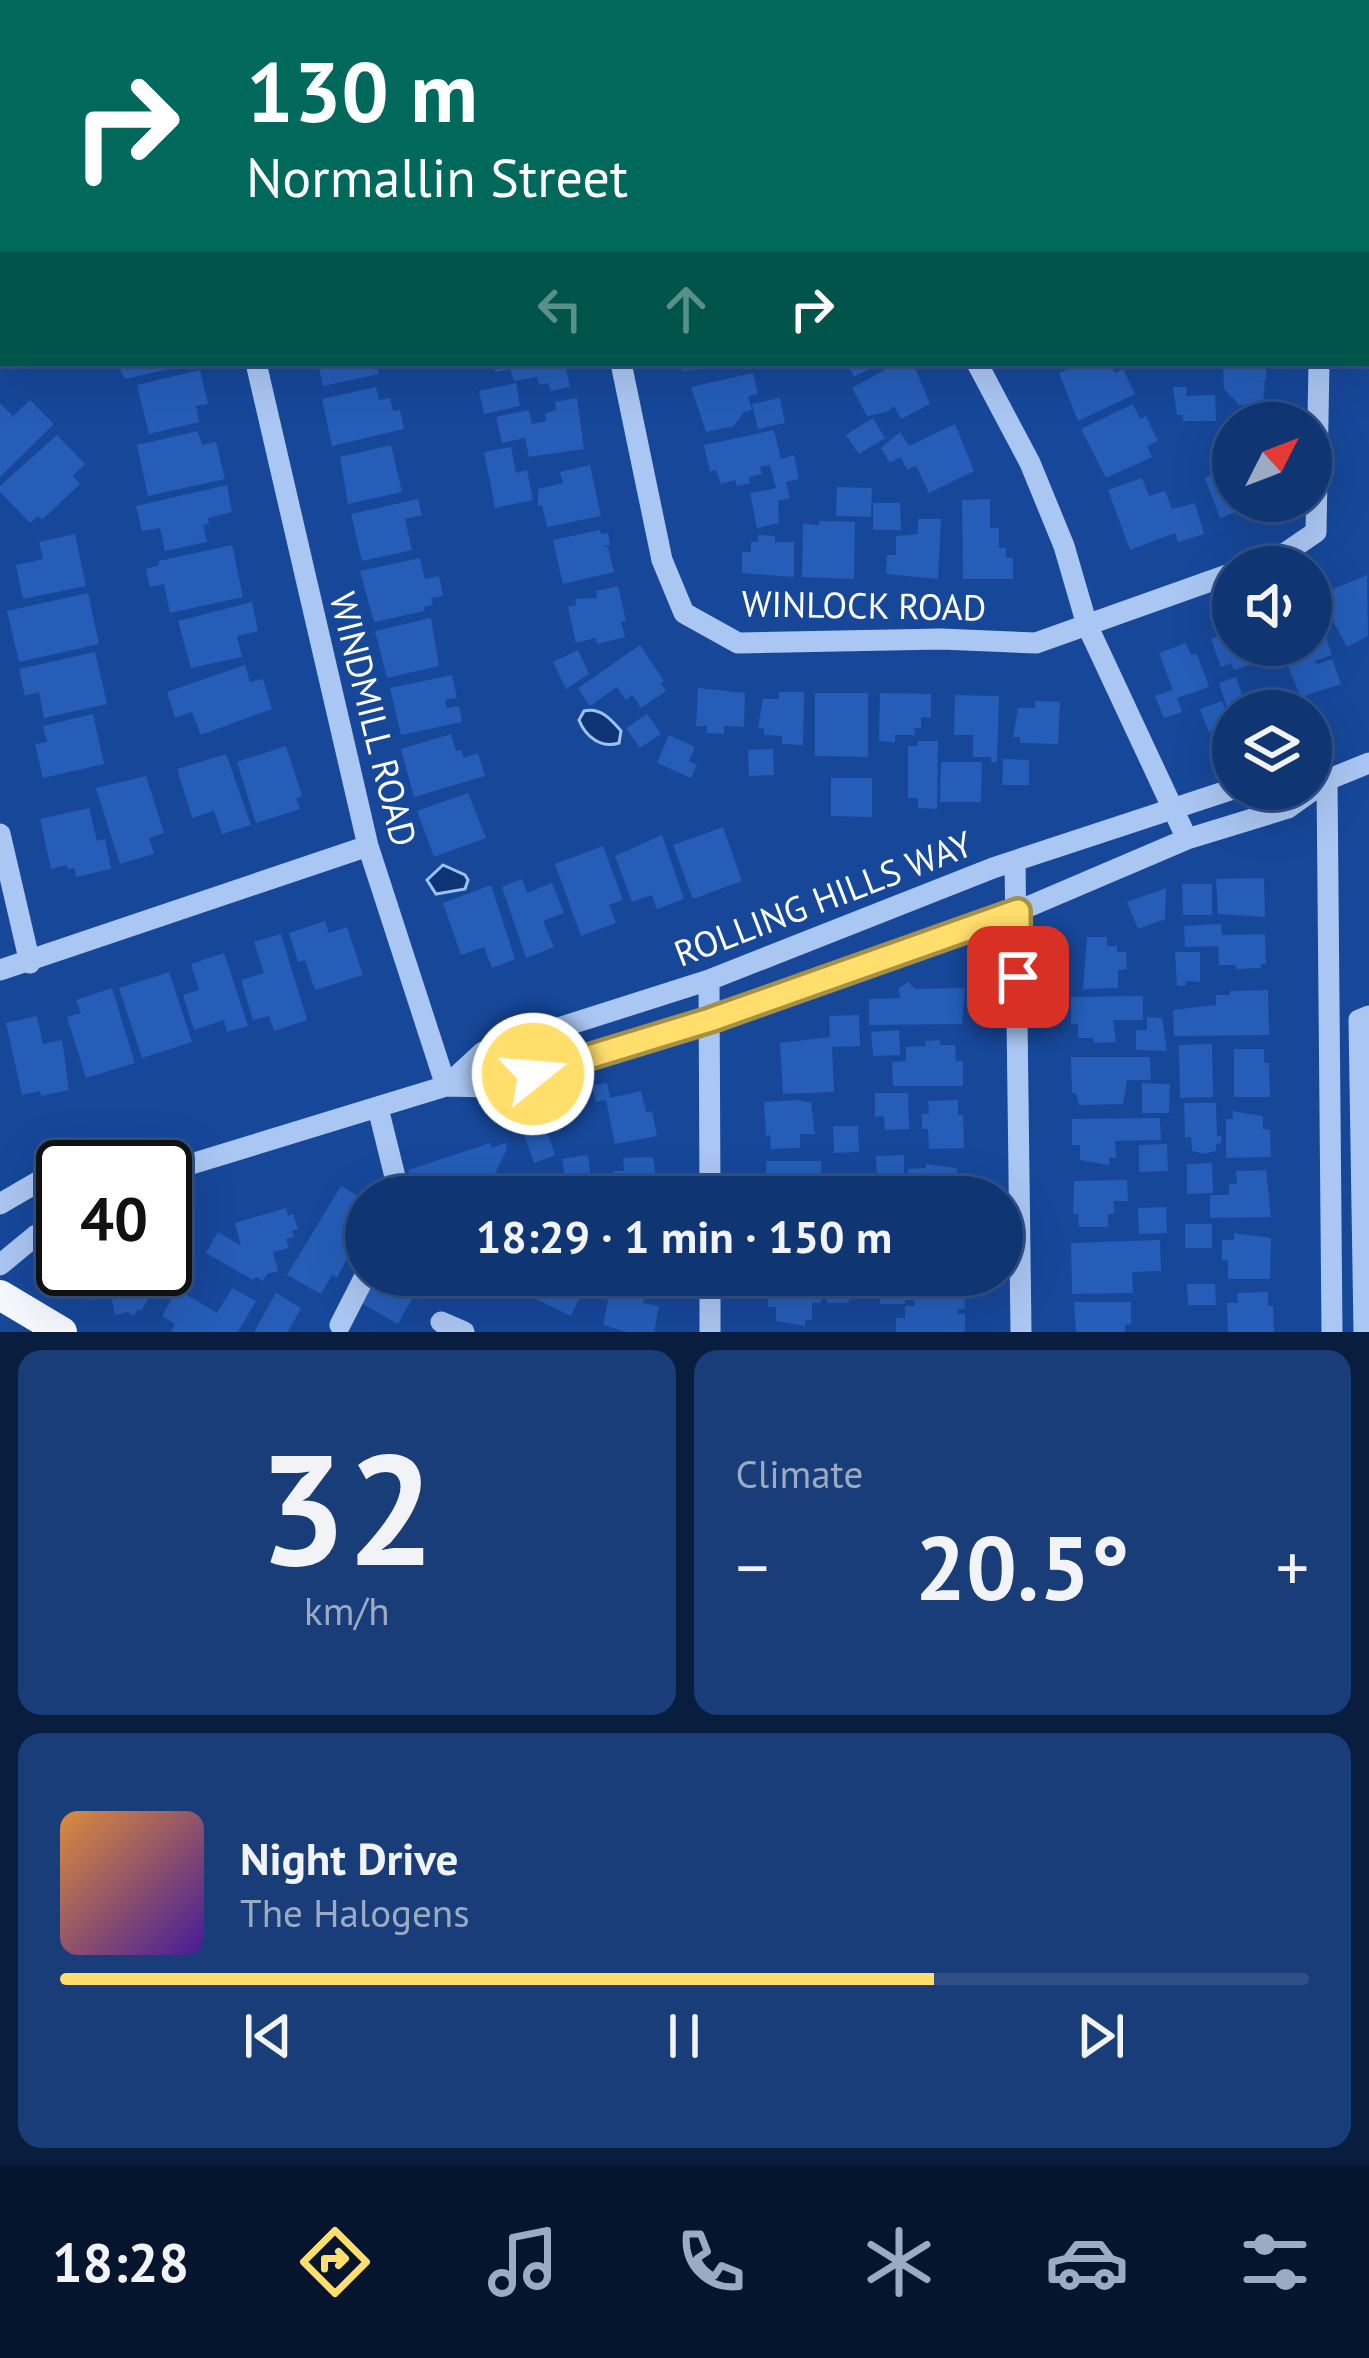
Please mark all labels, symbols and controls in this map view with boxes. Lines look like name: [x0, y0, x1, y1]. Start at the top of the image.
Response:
text: 130 m: [246, 36, 478, 145]
icon: right: [48, 48, 204, 204]
text: Normallin Street: [246, 142, 628, 212]
icon: left: [527, 276, 593, 342]
icon: ahead: [653, 276, 719, 342]
icon: right: [779, 276, 845, 342]
north arrow: [1212, 402, 1332, 522]
map controls: [1212, 402, 1332, 810]
button: sound: [1212, 546, 1332, 666]
street label: WINLOCK ROAD: [741, 579, 987, 631]
street label: WINDMILL ROAD: [320, 587, 428, 851]
button: layers: [1212, 690, 1332, 810]
street label: ROLLING HILLS WAY: [667, 820, 979, 976]
pin: [967, 926, 1069, 1028]
icon: arrive: [985, 944, 1051, 1010]
position arrow: [470, 1011, 596, 1137]
speed limit sign: 40: [36, 1140, 192, 1296]
text: 18:29 · 1 min · 150 m: [476, 1207, 892, 1265]
text: 32: [258, 1406, 435, 1608]
text: Climate: [736, 1448, 863, 1499]
text: 20.5°: [915, 1508, 1130, 1625]
text: −: [736, 1524, 769, 1609]
text: +: [1276, 1524, 1309, 1609]
text: km/h: [304, 1585, 390, 1636]
text: Night Drive: [240, 1829, 458, 1887]
text: The Halogens: [240, 1887, 470, 1938]
icon: previous: [235, 2003, 301, 2069]
icon: pause: [651, 2003, 717, 2069]
icon: next: [1068, 2003, 1134, 2069]
icon: directions: [293, 2220, 377, 2304]
icon: music: [481, 2220, 565, 2304]
icon: phone: [669, 2220, 753, 2304]
icon: climate: [857, 2220, 941, 2304]
icon: car: [1045, 2220, 1129, 2304]
icon: filters: [1233, 2220, 1317, 2304]
text: 18:28: [52, 2227, 189, 2297]

